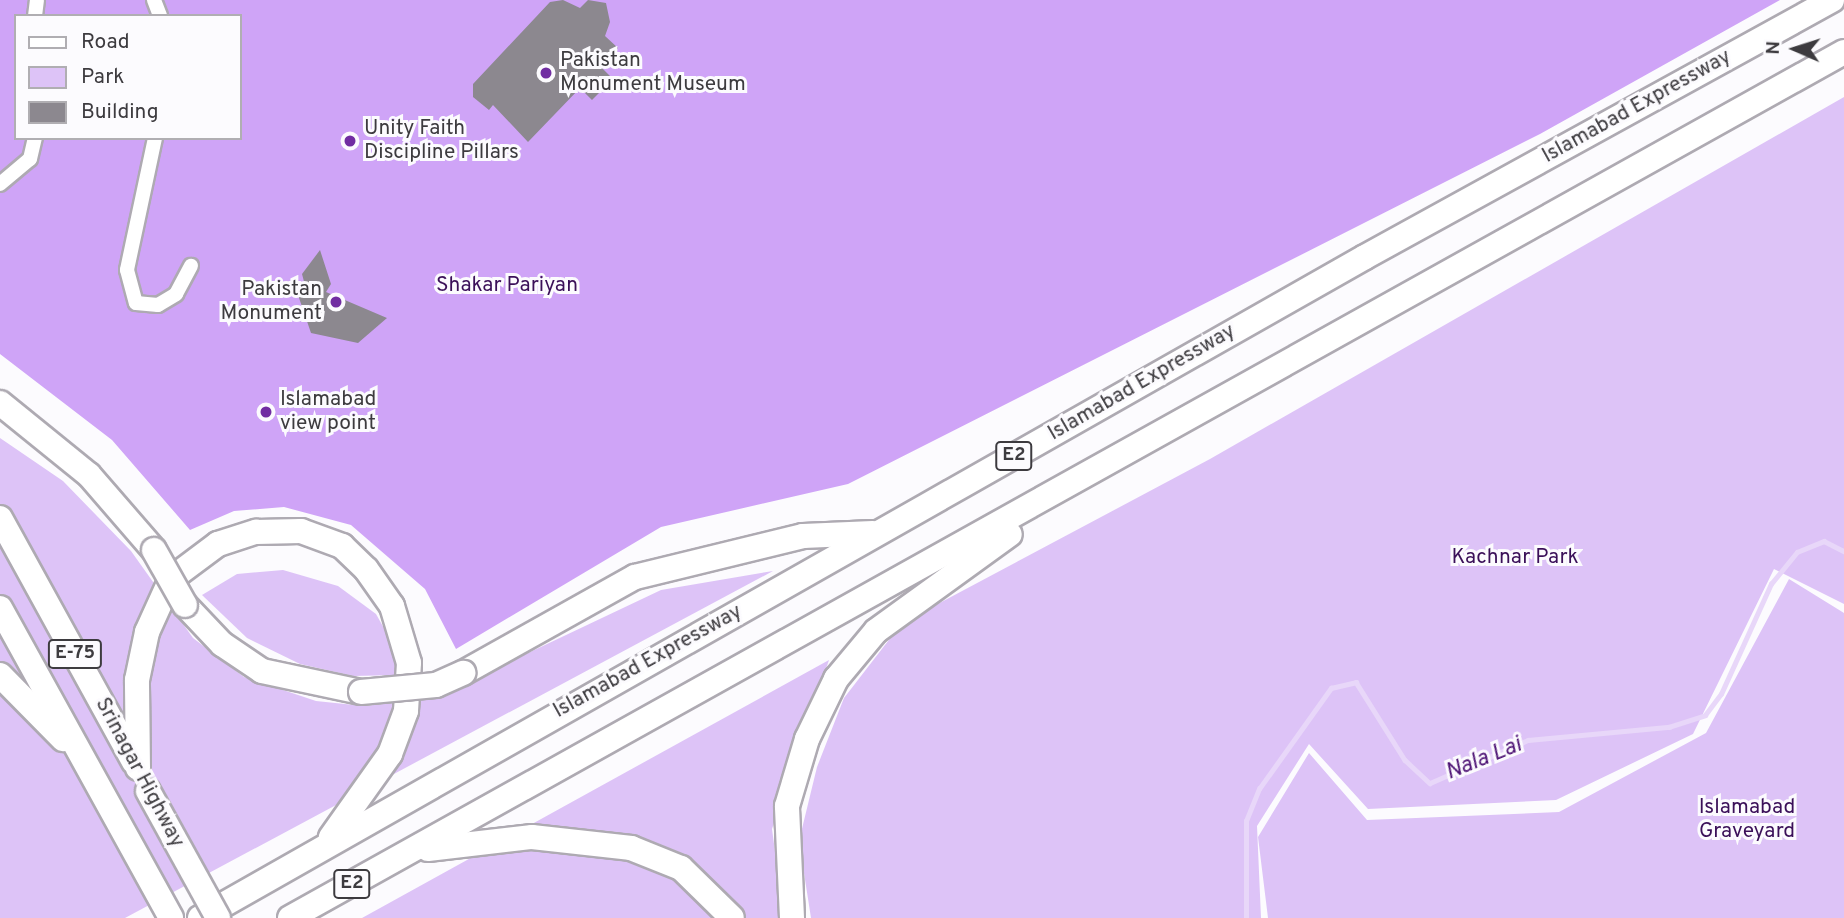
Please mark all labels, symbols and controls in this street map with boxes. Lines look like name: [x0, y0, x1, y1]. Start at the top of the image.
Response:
legend: [14, 14, 242, 140]
north arrow: [1760, 14, 1830, 84]
text: Road: [81, 29, 130, 56]
text: N: [1762, 40, 1786, 55]
street label: Islamabad Expressway: [1538, 45, 1736, 169]
place label: Pakistan Monument Museum: [560, 48, 746, 98]
text: Park: [81, 64, 124, 91]
marker: Pakistan Monument Museum: [538, 65, 554, 81]
text: Building: [81, 99, 159, 126]
place label: Unity Faith Discipline Pillars: [364, 116, 519, 166]
marker: Unity Faith Discipline Pillars: [342, 133, 358, 149]
park label: Shakar Pariyan: [436, 273, 578, 299]
place label: Pakistan Monument: [221, 277, 322, 327]
marker: Pakistan Monument: [328, 294, 344, 310]
street label: Islamabad Expressway: [1044, 319, 1240, 447]
place label: Islamabad view point: [280, 387, 376, 437]
marker: Islamabad view point: [258, 404, 274, 420]
road number: E2: [995, 440, 1033, 471]
park label: Kachnar Park: [1451, 545, 1579, 571]
street label: Islamabad Expressway: [549, 600, 747, 724]
road number: E-75: [47, 638, 103, 670]
street label: Srinagar Highway: [89, 694, 189, 852]
water label: Nala Lai: [1442, 732, 1526, 788]
park label: Islamabad Graveyard: [1699, 795, 1795, 845]
road number: E2: [333, 869, 371, 900]

